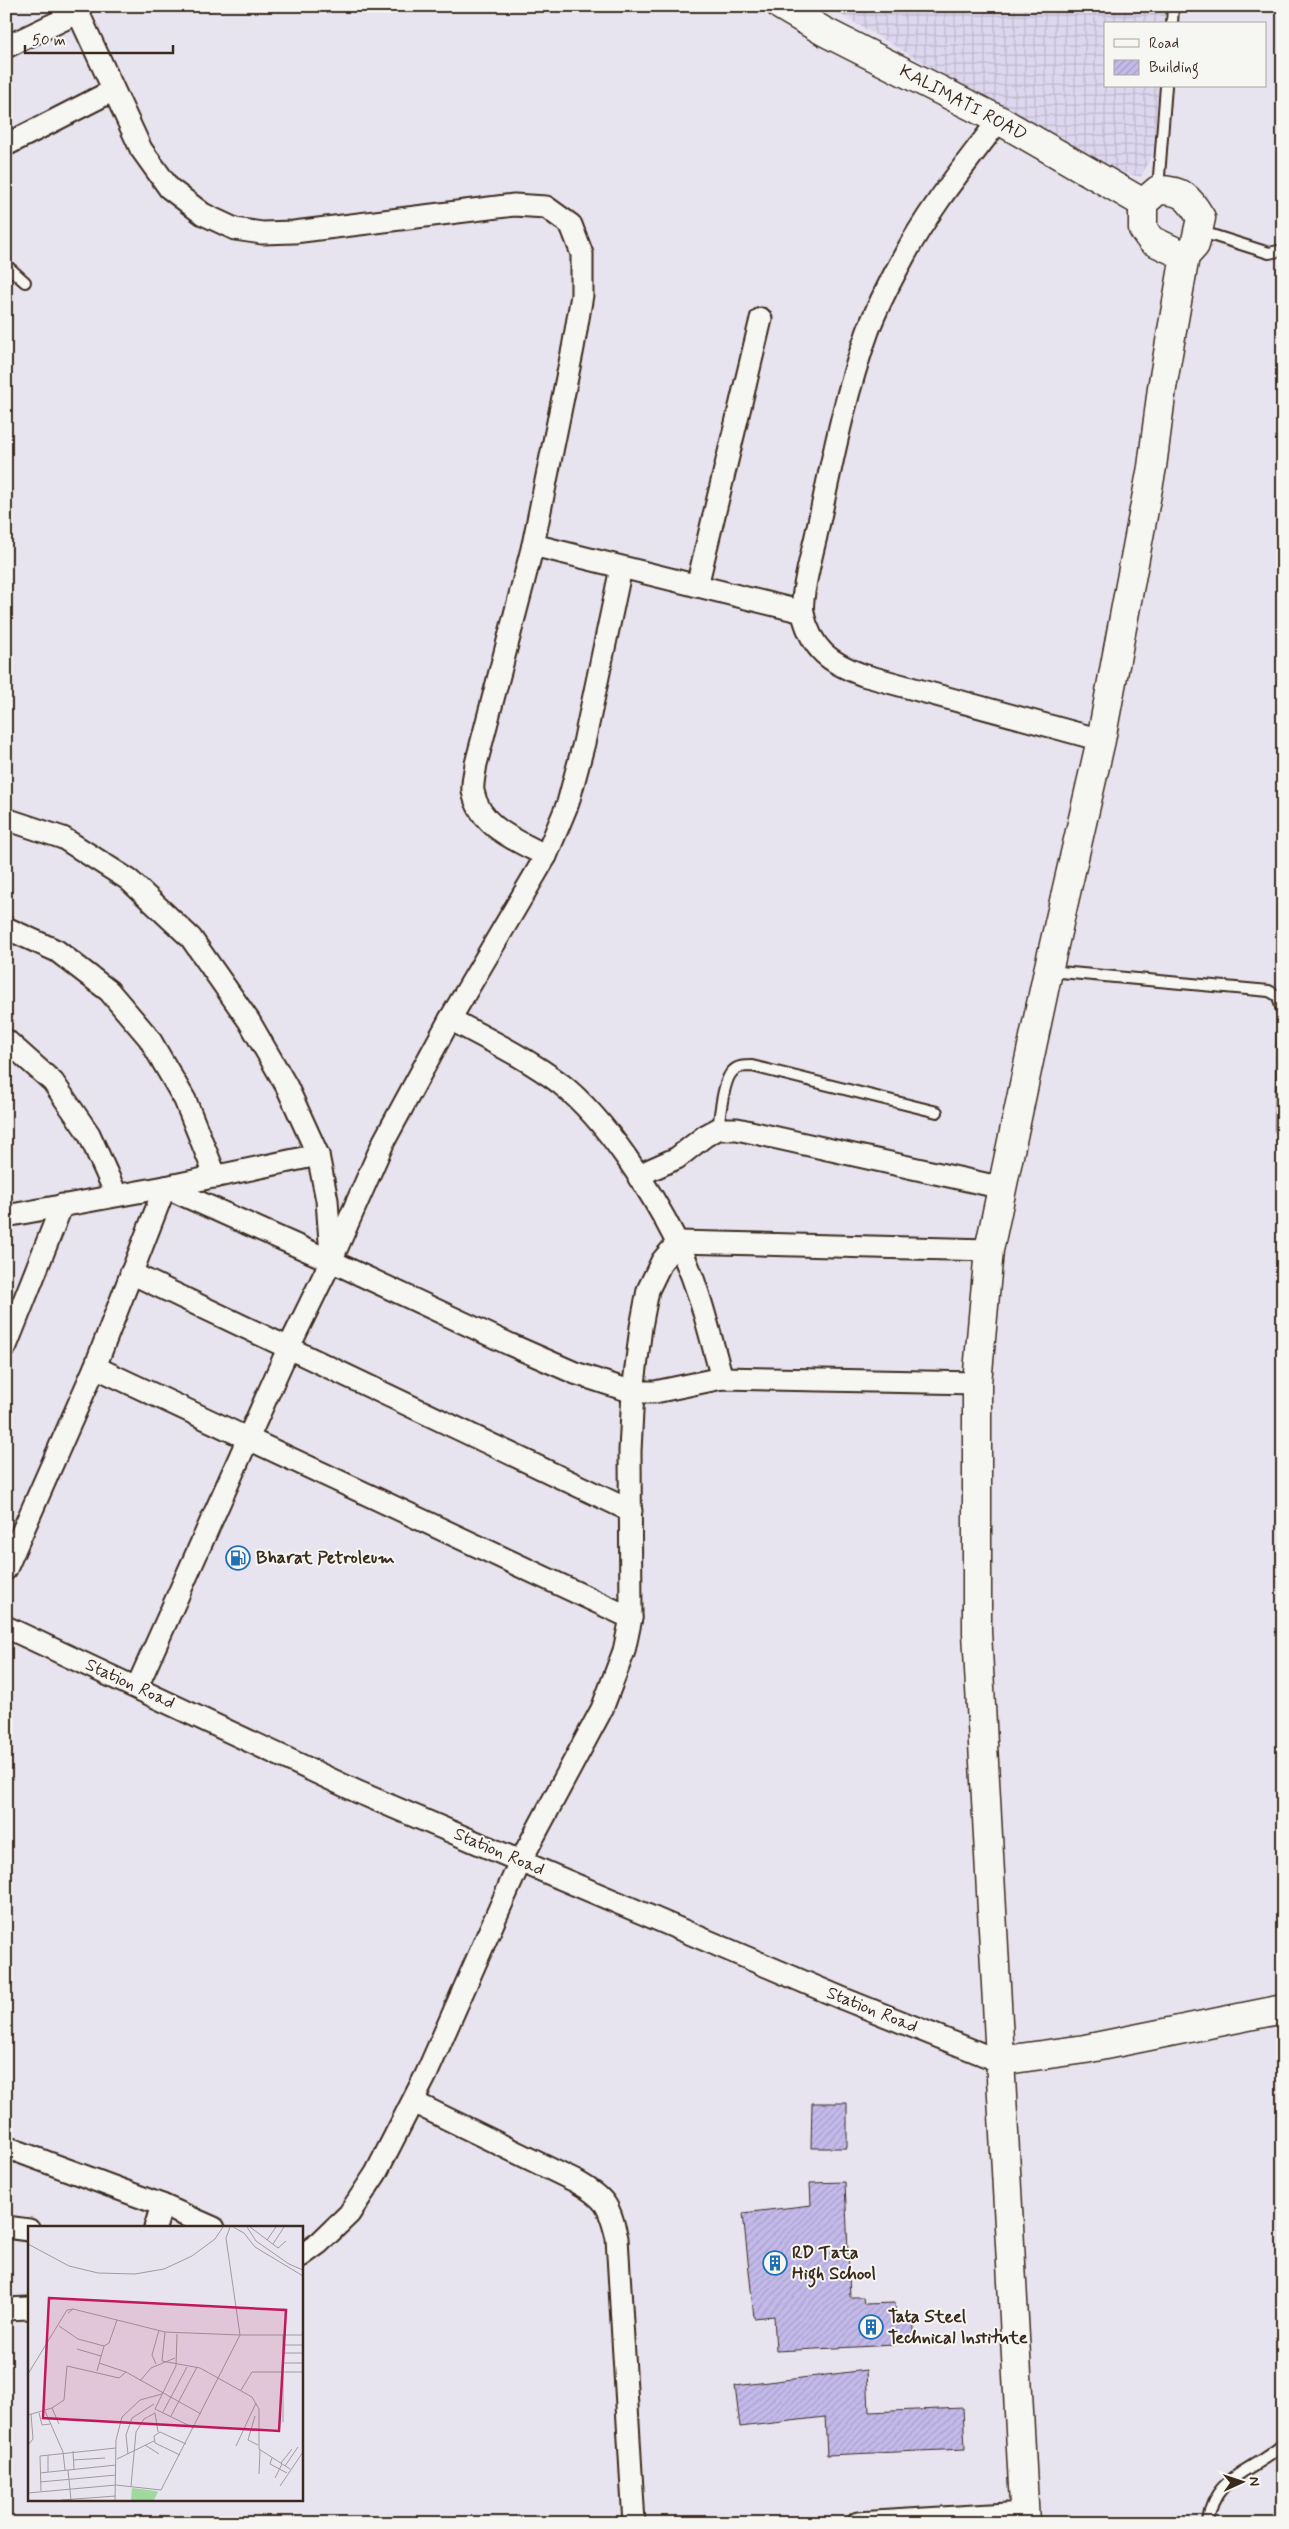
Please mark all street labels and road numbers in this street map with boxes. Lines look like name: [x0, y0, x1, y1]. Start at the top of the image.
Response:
street label: KALIMATI ROAD: [895, 59, 1031, 147]
street label: Station Road: [81, 1653, 179, 1715]
street label: Station Road: [450, 1822, 548, 1882]
street label: Station Road: [823, 1981, 921, 2039]

